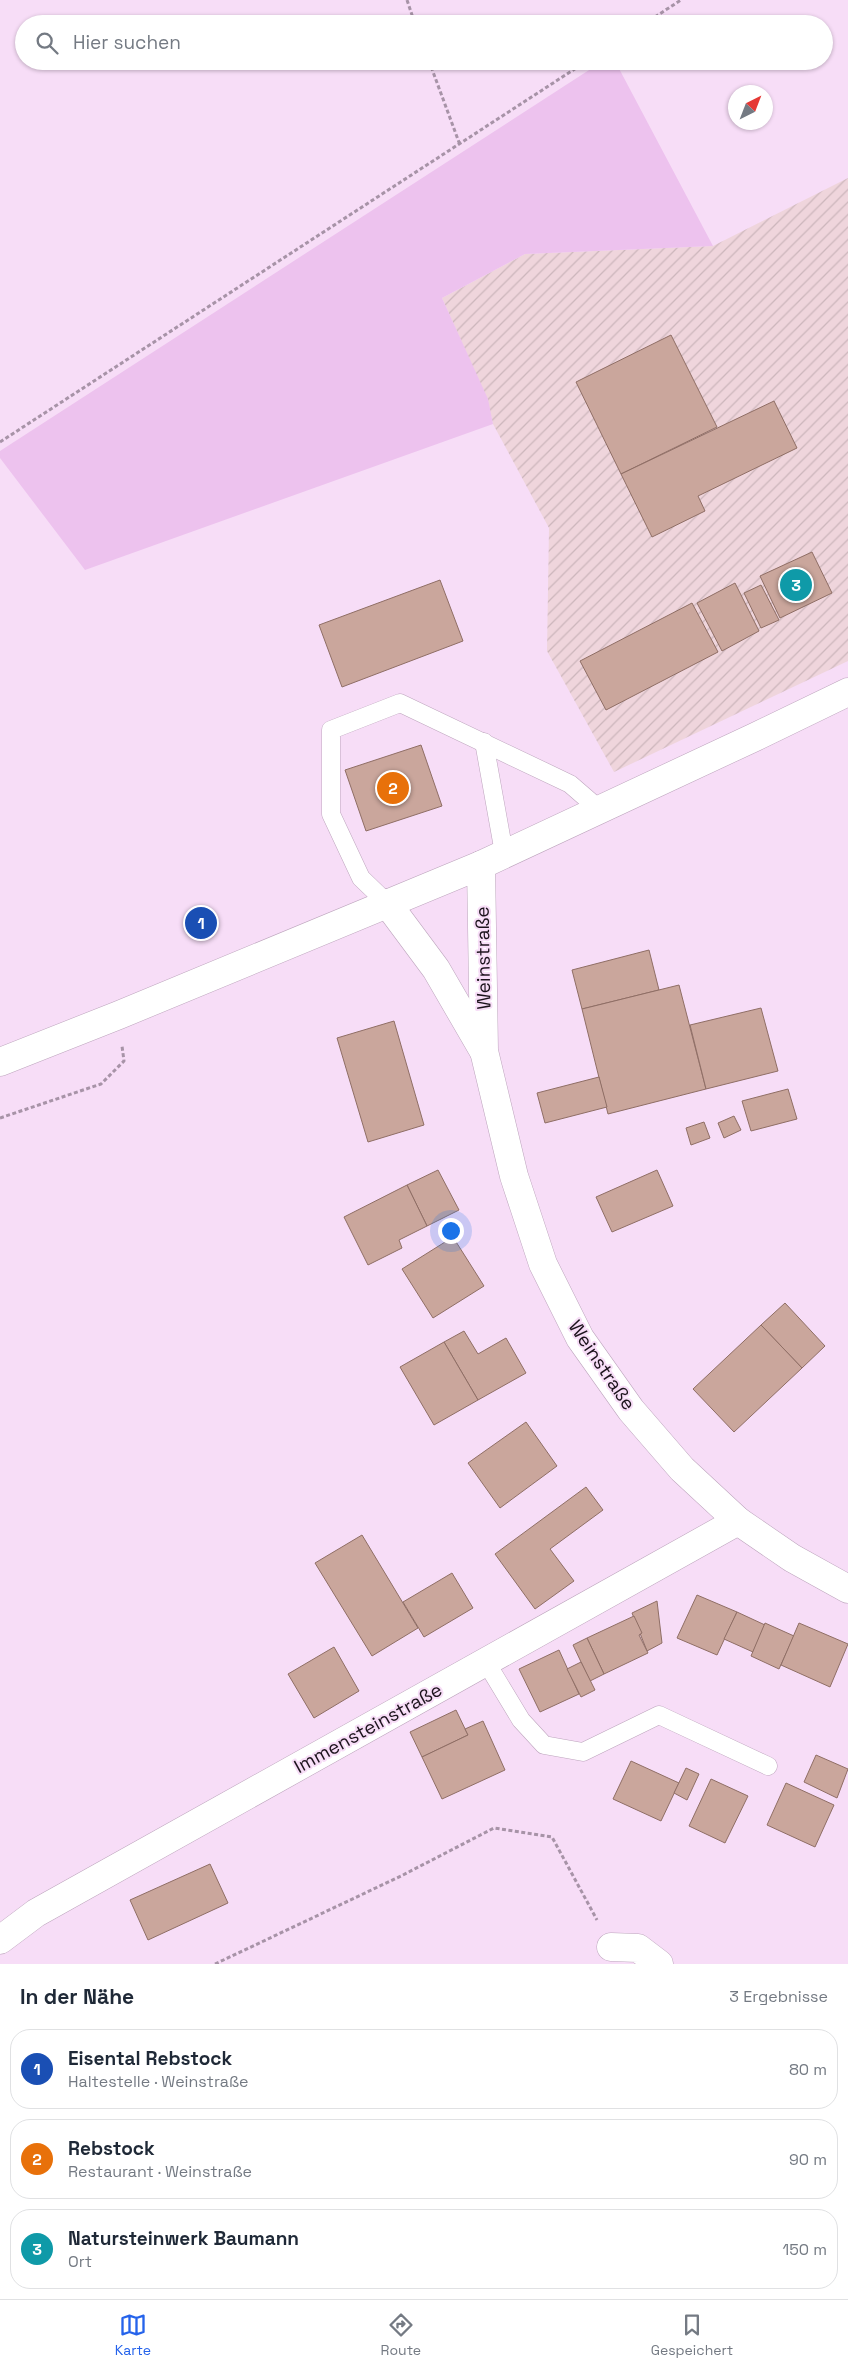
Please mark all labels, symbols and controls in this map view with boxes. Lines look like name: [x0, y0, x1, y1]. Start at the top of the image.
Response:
search box: [15, 15, 833, 70]
icon: search: [33, 29, 61, 57]
text: Hier suchen: [73, 30, 181, 55]
north arrow: [728, 85, 773, 130]
pin: 3: [780, 566, 812, 604]
pin: 2: [377, 769, 409, 807]
pin: 1: [185, 904, 217, 942]
street label: Weinstraße: [470, 906, 496, 1010]
your location: [438, 1218, 464, 1244]
street label: Weinstraße: [563, 1315, 641, 1415]
street label: Immensteinstraße: [290, 1677, 446, 1779]
text: In der Nähe: [20, 1983, 134, 2010]
text: 3 Ergebnisse: [729, 1986, 828, 2007]
text: Eisental Rebstock: [68, 2046, 232, 2071]
text: 1: [33, 2059, 41, 2080]
text: 80 m: [789, 2059, 827, 2080]
text: Haltestelle · Weinstraße: [68, 2071, 248, 2092]
text: Rebstock: [68, 2136, 155, 2161]
text: 2: [32, 2149, 42, 2170]
text: 90 m: [789, 2149, 827, 2170]
text: Restaurant · Weinstraße: [68, 2161, 252, 2182]
text: Natursteinwerk Baumann: [68, 2226, 299, 2251]
text: 3: [32, 2239, 42, 2260]
text: 150 m: [783, 2239, 827, 2260]
text: Ort: [68, 2251, 92, 2272]
tab: Karte: [115, 2311, 151, 2359]
tab: Route: [381, 2311, 421, 2359]
tab: Gespeichert: [651, 2311, 733, 2359]

